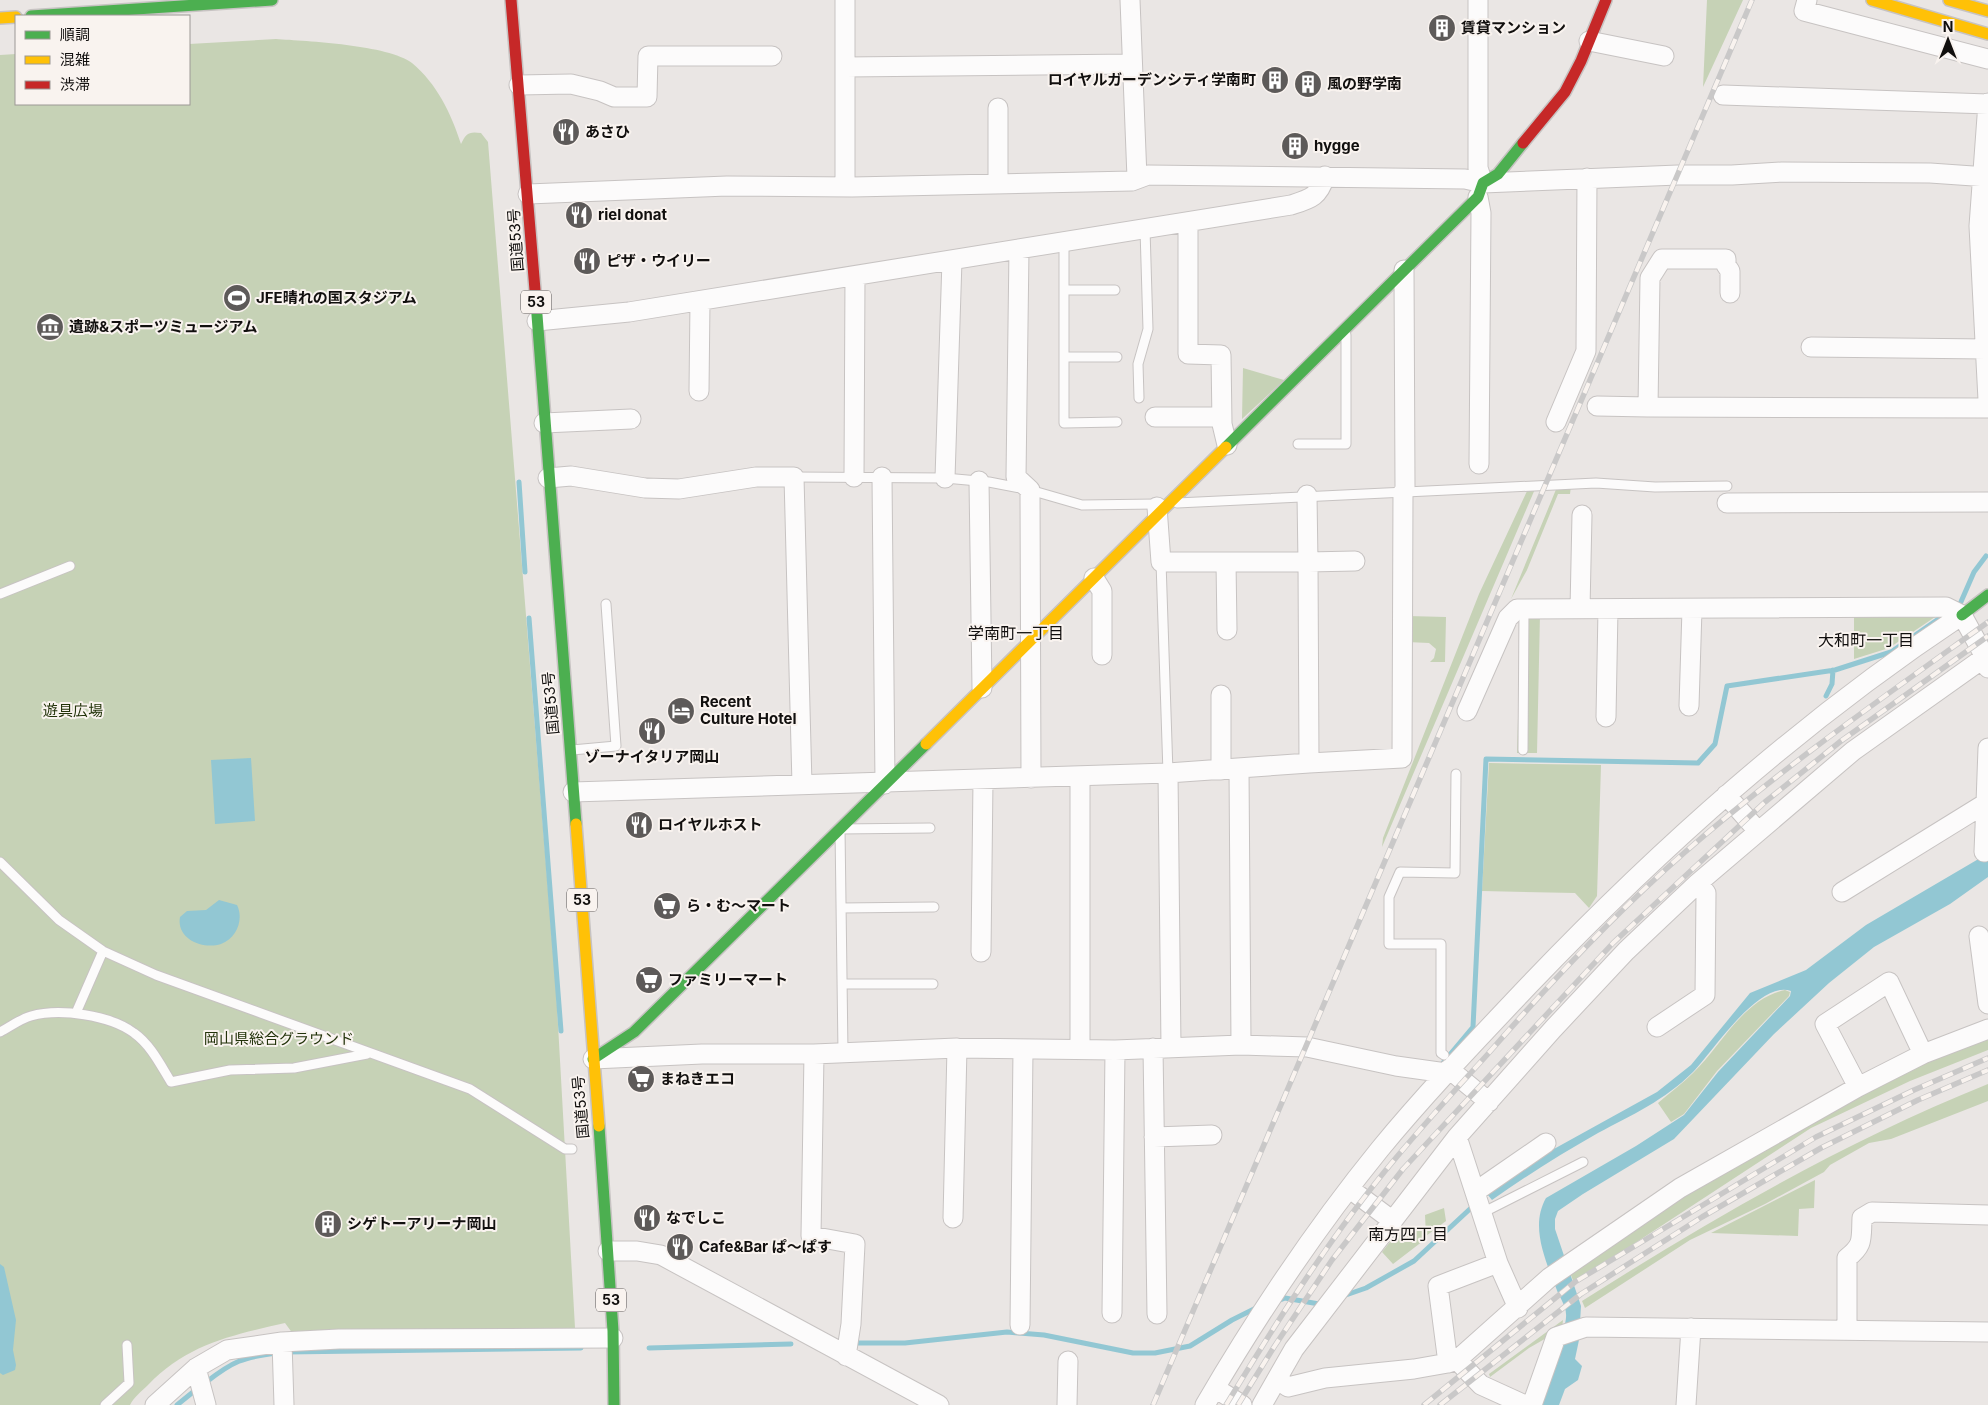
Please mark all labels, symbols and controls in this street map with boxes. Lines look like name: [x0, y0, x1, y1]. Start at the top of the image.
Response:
building icon: 賃貸マンション: [1427, 13, 1457, 43]
legend: [15, 15, 190, 105]
north arrow: [1923, 15, 1973, 65]
place label: 賃貸マンション: [1460, 18, 1566, 37]
text: N: [1943, 18, 1953, 35]
text: 順調: [60, 25, 90, 44]
text: 混雑: [60, 50, 90, 69]
building icon: ロイヤルガーデンシティ学南町: [1260, 65, 1290, 95]
building icon: 風の野学南: [1293, 69, 1323, 99]
place label: ロイヤルガーデンシティ学南町: [1048, 70, 1256, 89]
place label: 風の野学南: [1327, 74, 1402, 93]
text: 渋滞: [60, 75, 90, 94]
restaurant icon: あさひ: [551, 117, 581, 147]
place label: あさひ: [585, 122, 630, 141]
building icon: hygge: [1280, 131, 1310, 161]
place label: hygge: [1314, 136, 1360, 155]
restaurant icon: riel donat: [564, 200, 594, 230]
place label: riel donat: [598, 205, 668, 224]
street label: 国道53号: [504, 208, 527, 272]
restaurant icon: ピザ・ウイリー: [572, 246, 602, 276]
place label: ピザ・ウイリー: [606, 251, 711, 270]
sports icon: JFE晴れの国スタジアム: [222, 283, 252, 313]
place label: JFE晴れの国スタジアム: [256, 288, 417, 307]
road number: 53: [521, 290, 551, 314]
museum icon: 遺跡&スポーツミュージアム: [35, 312, 65, 342]
place label: 遺跡&スポーツミュージアム: [69, 317, 257, 336]
district label: 学南町一丁目: [968, 623, 1064, 643]
district label: 大和町一丁目: [1818, 630, 1914, 650]
street label: 国道53号: [538, 671, 563, 735]
place label: Recent Culture Hotel: [700, 692, 797, 728]
hotel icon: Recent Culture Hotel: [666, 696, 696, 726]
park label: 遊具広場: [43, 701, 103, 720]
restaurant icon: ゾーナイタリア岡山: [637, 716, 667, 746]
place label: ゾーナイタリア岡山: [585, 747, 719, 766]
restaurant icon: ロイヤルホスト: [624, 810, 654, 840]
place label: ロイヤルホスト: [658, 815, 763, 834]
road number: 53: [567, 888, 597, 912]
supermarket icon: ら・む〜マート: [652, 891, 682, 921]
place label: ら・む〜マート: [686, 896, 791, 915]
supermarket icon: ファミリーマート: [634, 965, 664, 995]
place label: ファミリーマート: [668, 970, 788, 989]
park label: 岡山県総合グラウンド: [204, 1029, 354, 1048]
supermarket icon: まねきエコ: [626, 1064, 656, 1094]
place label: まねきエコ: [660, 1069, 735, 1088]
street label: 国道53号: [568, 1075, 593, 1139]
restaurant icon: なでしこ: [632, 1203, 662, 1233]
place label: なでしこ: [666, 1208, 726, 1227]
building icon: シゲトーアリーナ岡山: [313, 1209, 343, 1239]
place label: シゲトーアリーナ岡山: [347, 1214, 496, 1233]
district label: 南方四丁目: [1368, 1224, 1448, 1244]
restaurant icon: Cafe&Bar ぱ〜ぱす: [665, 1232, 695, 1262]
place label: Cafe&Bar ぱ〜ぱす: [699, 1237, 832, 1256]
road number: 53: [596, 1288, 626, 1312]

